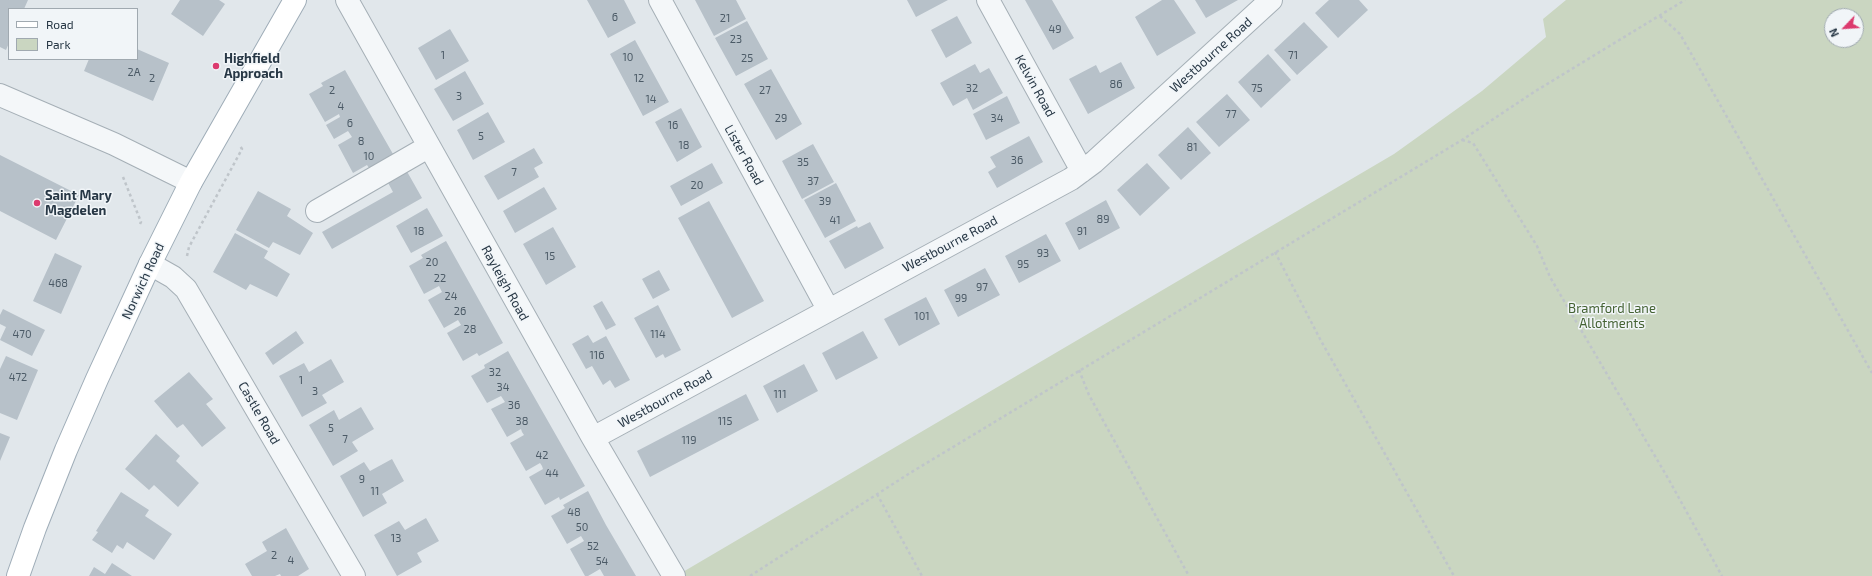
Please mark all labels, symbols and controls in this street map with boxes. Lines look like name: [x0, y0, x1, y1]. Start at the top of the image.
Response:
legend: [8, 8, 138, 60]
north arrow: [1824, 8, 1864, 48]
house number: 6: [612, 10, 618, 24]
house number: 21: [720, 11, 730, 25]
street label: Westbourne Road: [1167, 14, 1255, 96]
text: Road: [46, 17, 74, 31]
house number: 49: [1048, 22, 1062, 36]
text: N: [1826, 27, 1841, 39]
house number: 23: [730, 32, 742, 46]
text: Park: [46, 37, 71, 51]
house number: 1: [441, 48, 445, 62]
house number: 71: [1288, 48, 1298, 62]
house number: 10: [622, 50, 634, 64]
place label: Highfield Approach: [224, 51, 283, 82]
house number: 25: [741, 51, 753, 65]
street label: Kelvin Road: [1012, 52, 1058, 120]
marker: Highfield Approach: [211, 61, 221, 71]
house number: 2A: [127, 65, 141, 79]
house number: 2: [149, 71, 155, 85]
house number: 12: [634, 71, 644, 85]
house number: 86: [1110, 77, 1122, 91]
house number: 32: [966, 81, 978, 95]
house number: 75: [1251, 81, 1263, 95]
house number: 2: [329, 83, 335, 97]
house number: 27: [759, 83, 771, 97]
house number: 3: [456, 89, 462, 103]
house number: 14: [645, 92, 657, 106]
house number: 4: [338, 99, 344, 113]
house number: 77: [1225, 107, 1237, 121]
house number: 29: [775, 111, 787, 125]
house number: 34: [991, 111, 1003, 125]
house number: 6: [347, 116, 353, 130]
house number: 16: [668, 118, 678, 132]
street label: Lister Road: [721, 122, 767, 188]
house number: 5: [478, 129, 484, 143]
house number: 8: [358, 134, 364, 148]
house number: 18: [678, 138, 690, 152]
house number: 81: [1186, 140, 1198, 154]
house number: 10: [363, 149, 375, 163]
house number: 36: [1011, 153, 1023, 167]
house number: 35: [797, 155, 809, 169]
house number: 7: [511, 165, 517, 179]
house number: 37: [807, 174, 819, 188]
house number: 20: [691, 178, 703, 192]
place label: Saint Mary Magdelen: [45, 188, 112, 219]
house number: 39: [819, 194, 831, 208]
marker: Saint Mary Magdelen: [32, 198, 42, 208]
street label: Westbourne Road: [900, 212, 1000, 276]
house number: 89: [1097, 212, 1109, 226]
house number: 41: [829, 213, 841, 227]
house number: 18: [413, 224, 425, 238]
house number: 91: [1077, 224, 1087, 238]
street label: Norwich Road: [119, 240, 167, 322]
street label: Rayleigh Road: [478, 243, 532, 323]
house number: 93: [1037, 246, 1049, 260]
house number: 15: [545, 249, 555, 263]
house number: 20: [426, 255, 438, 269]
house number: 95: [1017, 257, 1029, 271]
house number: 22: [434, 271, 446, 285]
house number: 468: [48, 276, 68, 290]
house number: 97: [976, 280, 988, 294]
house number: 24: [445, 289, 457, 303]
house number: 99: [955, 291, 967, 305]
park label: Bramford Lane Allotments: [1568, 301, 1656, 332]
house number: 26: [454, 304, 466, 318]
house number: 101: [914, 309, 930, 323]
house number: 28: [464, 322, 476, 336]
house number: 470: [12, 327, 32, 341]
house number: 114: [650, 327, 666, 341]
house number: 116: [589, 348, 605, 362]
house number: 32: [489, 365, 501, 379]
street label: Westbourne Road: [615, 367, 715, 431]
house number: 472: [9, 370, 27, 384]
house number: 1: [299, 373, 303, 387]
street label: Castle Road: [235, 379, 283, 447]
house number: 34: [497, 380, 509, 394]
house number: 3: [312, 384, 318, 398]
house number: 111: [773, 387, 787, 401]
house number: 36: [508, 398, 520, 412]
house number: 38: [516, 414, 528, 428]
house number: 115: [718, 414, 732, 428]
house number: 5: [328, 421, 334, 435]
house number: 7: [342, 432, 348, 446]
house number: 119: [681, 433, 697, 447]
house number: 42: [536, 448, 548, 462]
house number: 44: [545, 466, 559, 480]
house number: 9: [359, 472, 365, 486]
house number: 11: [371, 484, 379, 498]
house number: 48: [567, 505, 581, 519]
house number: 50: [576, 520, 588, 534]
house number: 13: [391, 531, 401, 545]
house number: 52: [587, 539, 599, 553]
house number: 2: [271, 548, 277, 562]
house number: 4: [288, 553, 294, 567]
house number: 54: [596, 554, 608, 568]

